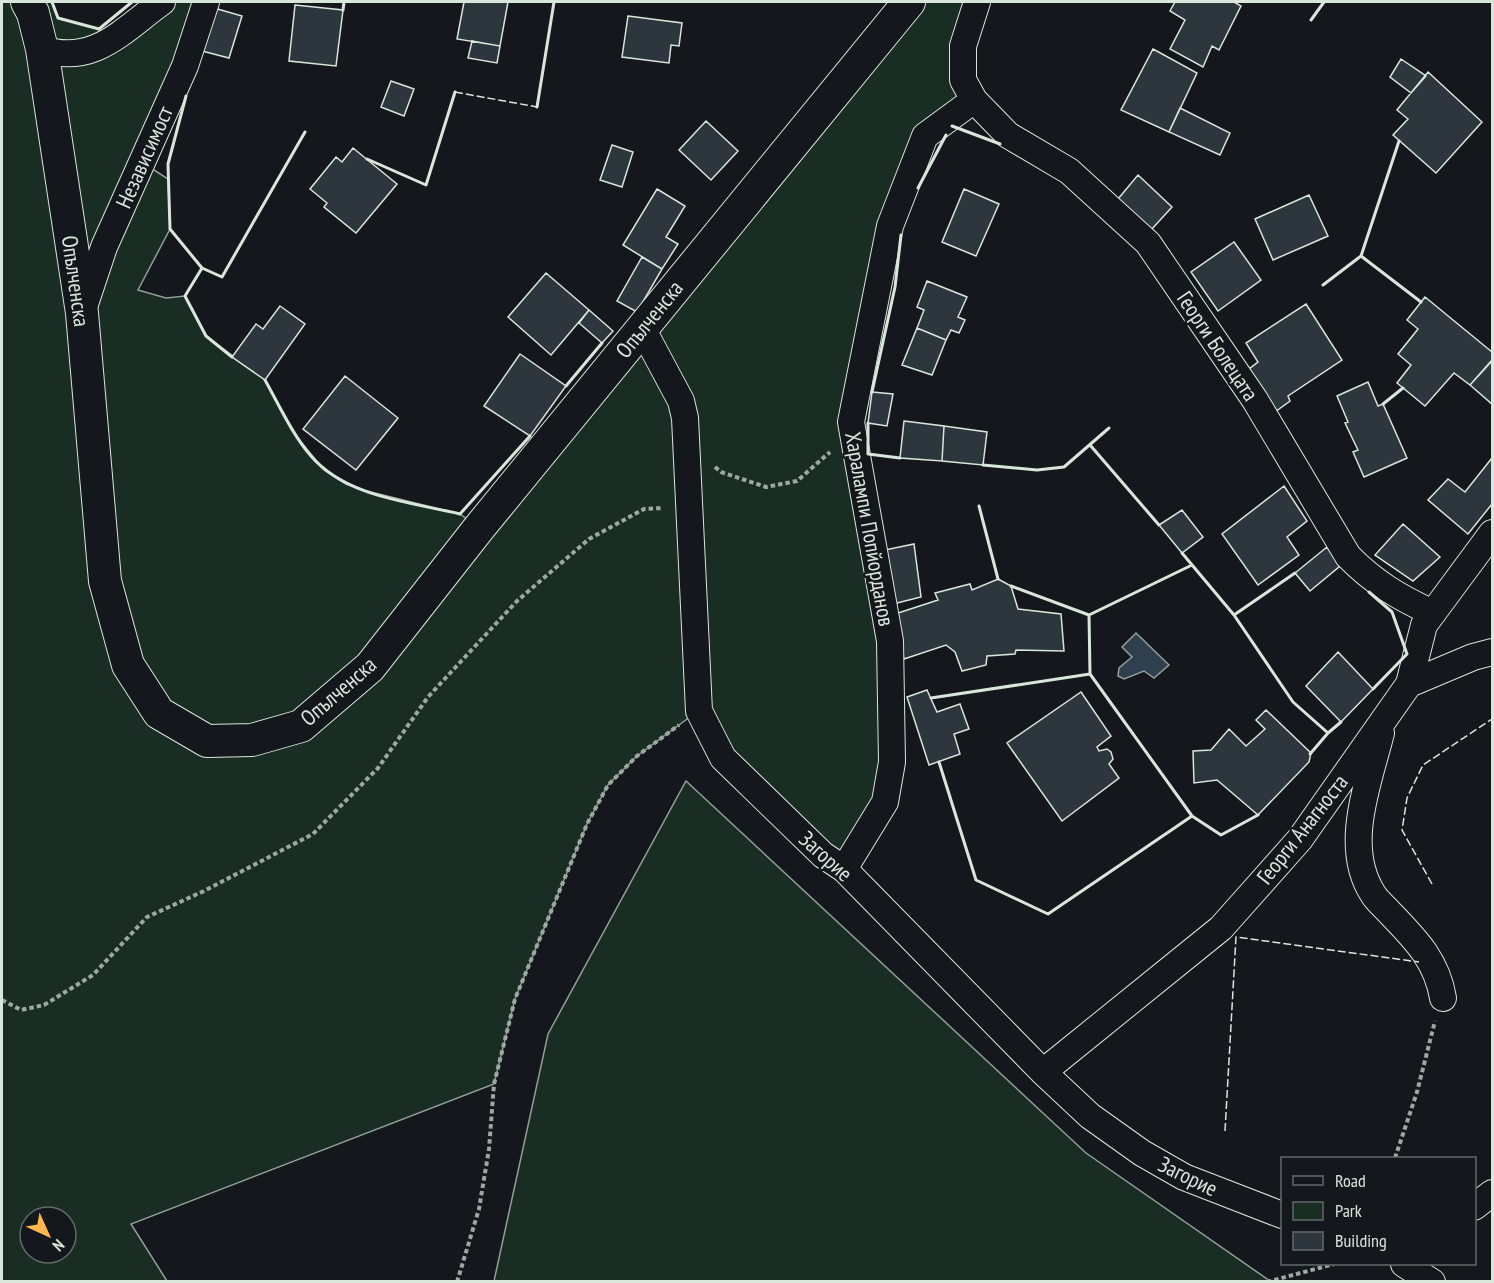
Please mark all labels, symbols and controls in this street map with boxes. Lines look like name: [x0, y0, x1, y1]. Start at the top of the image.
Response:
street label: Независимост: [109, 101, 179, 213]
street label: Опълченска: [56, 234, 96, 328]
street label: Опълченска: [609, 275, 689, 363]
street label: Георги Болецата: [1171, 286, 1265, 406]
street label: Харалампи Попйорданов: [839, 430, 901, 628]
street label: Опълченска: [294, 650, 382, 732]
street label: Георги Анагноста: [1250, 768, 1354, 890]
street label: Загорие: [793, 825, 859, 887]
street label: Загорие: [1154, 1150, 1222, 1202]
legend: [1281, 1157, 1476, 1265]
text: Road: [1335, 1169, 1366, 1192]
text: Park: [1335, 1199, 1362, 1222]
north arrow: [18, 1205, 78, 1265]
text: Building: [1335, 1229, 1387, 1252]
text: N: [48, 1235, 69, 1256]

